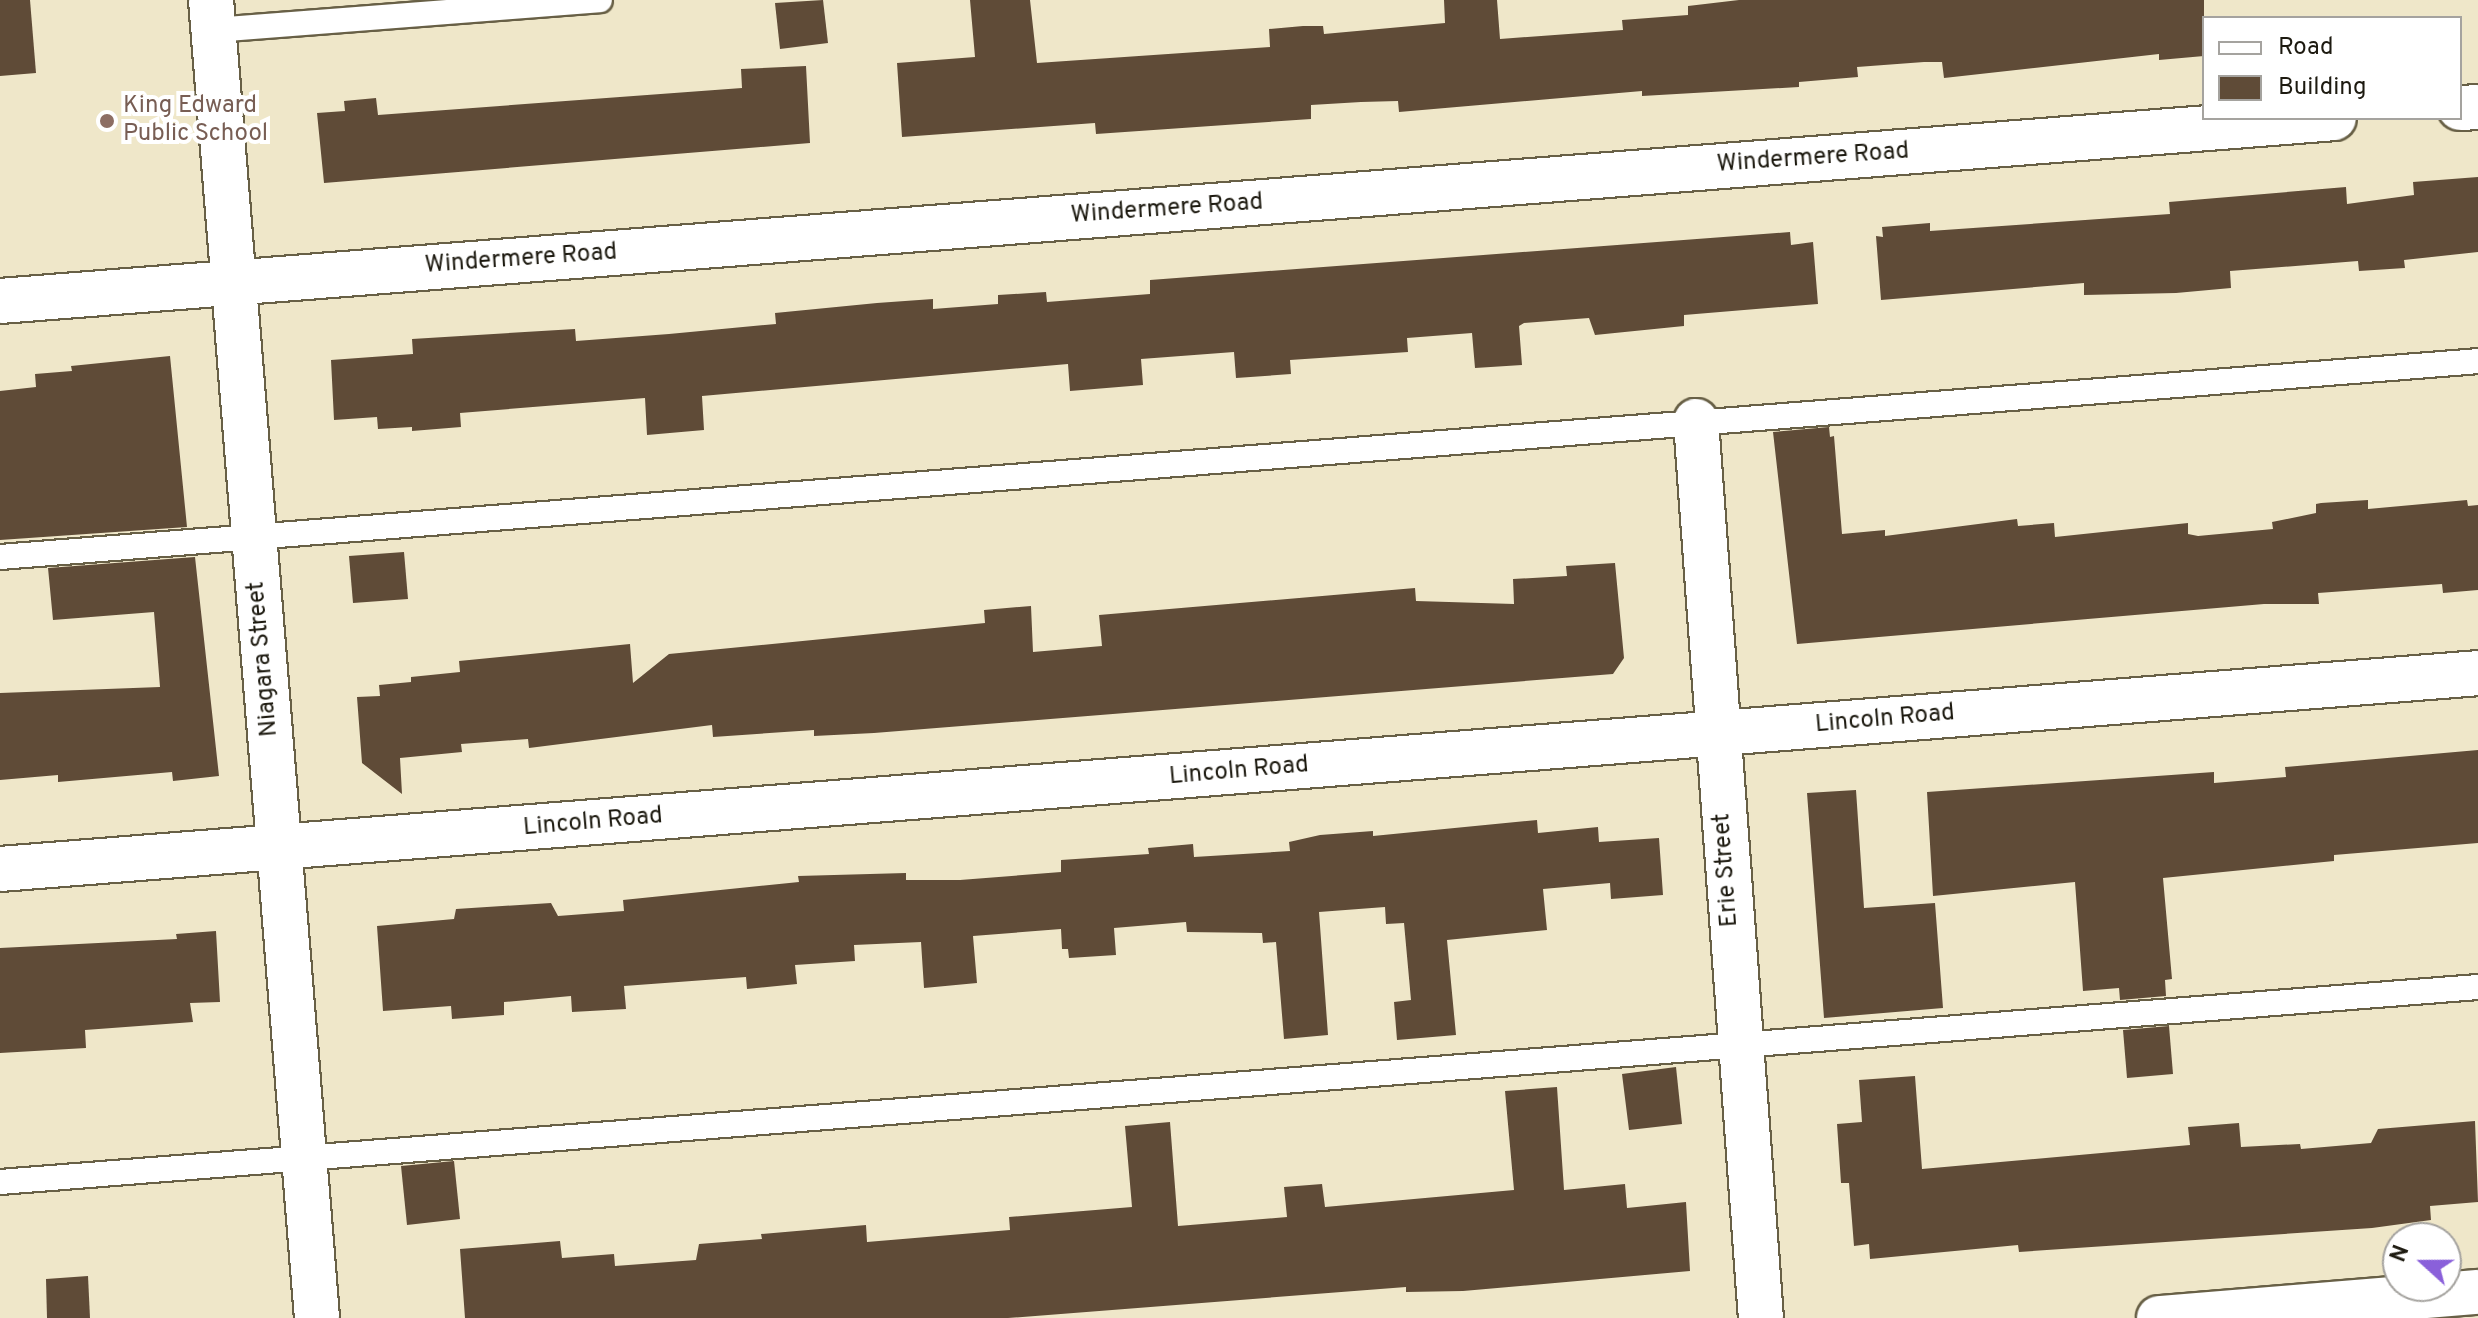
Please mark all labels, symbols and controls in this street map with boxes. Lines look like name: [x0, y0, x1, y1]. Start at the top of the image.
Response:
legend: [2202, 16, 2462, 120]
text: Road: [2278, 33, 2334, 63]
text: Building: [2278, 73, 2367, 103]
place label: King Edward Public School: [123, 93, 268, 149]
marker: King Edward Public School: [98, 112, 116, 130]
street label: Windermere Road: [1716, 138, 1910, 180]
street label: Windermere Road: [1070, 189, 1264, 231]
street label: Windermere Road: [424, 239, 618, 281]
street label: Niagara Street: [243, 580, 285, 738]
street label: Lincoln Road: [1814, 700, 1956, 740]
street label: Lincoln Road: [1168, 752, 1310, 792]
street label: Lincoln Road: [522, 803, 664, 843]
street label: Erie Street: [1709, 812, 1745, 928]
north arrow: [2382, 1222, 2462, 1302]
text: N: [2386, 1242, 2416, 1266]

